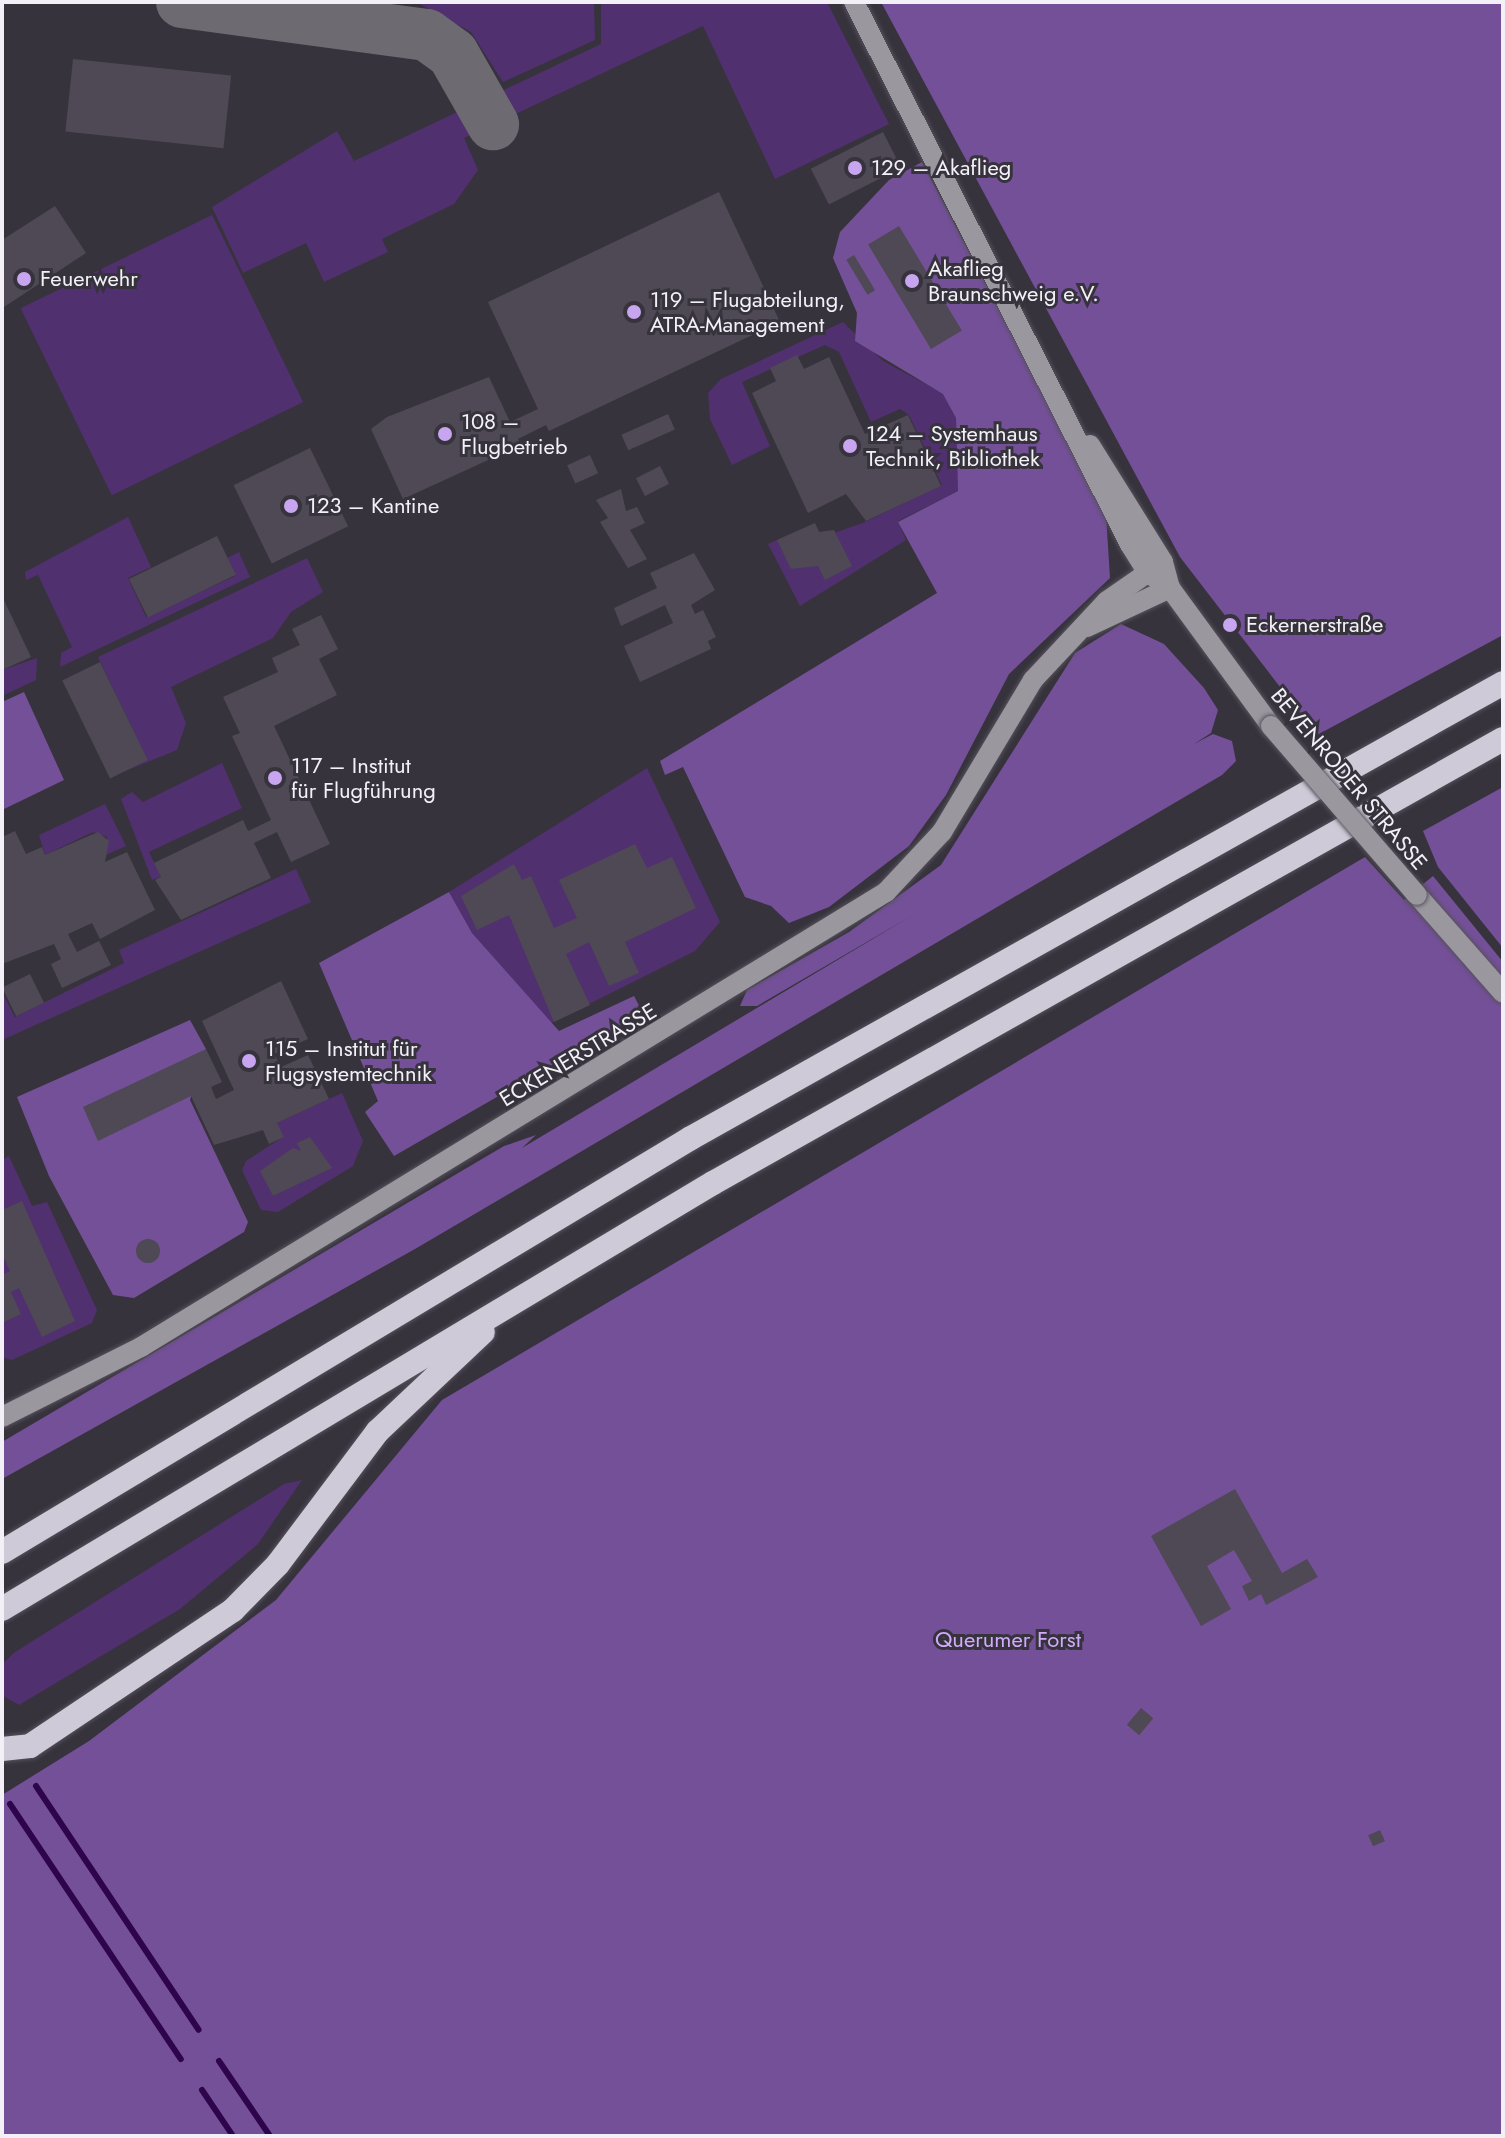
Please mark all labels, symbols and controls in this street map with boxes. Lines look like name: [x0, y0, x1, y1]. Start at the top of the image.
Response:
place label: 129 – Akaflieg: [871, 155, 1011, 181]
marker: 129 – Akaflieg: [846, 159, 864, 177]
place label: Akaflieg Braunschweig e.V.: [928, 255, 1099, 306]
place label: Feuerwehr: [40, 266, 138, 292]
marker: Feuerwehr: [15, 270, 33, 288]
marker: Akaflieg Braunschweig e.V.: [903, 272, 921, 290]
place label: 119 – Flugabteilung, ATRA-Management: [650, 286, 845, 338]
marker: 119 – Flugabteilung, ATRA-Management: [625, 303, 643, 321]
place label: 108 – Flugbetrieb: [461, 408, 567, 460]
place label: 124 – Systemhaus Technik, Bibliothek: [866, 420, 1040, 472]
marker: 108 – Flugbetrieb: [436, 425, 454, 443]
marker: 124 – Systemhaus Technik, Bibliothek: [841, 437, 859, 455]
place label: 123 – Kantine: [307, 493, 439, 519]
marker: 123 – Kantine: [282, 497, 300, 515]
place label: Eckernerstraße: [1246, 612, 1383, 638]
marker: Eckernerstraße: [1221, 616, 1239, 634]
street label: BEVENRODER STRASSE: [1265, 683, 1433, 875]
place label: 117 – Institut für Flugführung: [291, 752, 436, 804]
marker: 117 – Institut für Flugführung: [266, 769, 284, 787]
street label: ECKENERSTRASSE: [495, 998, 661, 1112]
place label: 115 – Institut für Flugsystemtechnik: [265, 1035, 432, 1086]
marker: 115 – Institut für Flugsystemtechnik: [240, 1052, 258, 1070]
park label: Querumer Forst: [935, 1627, 1081, 1653]

